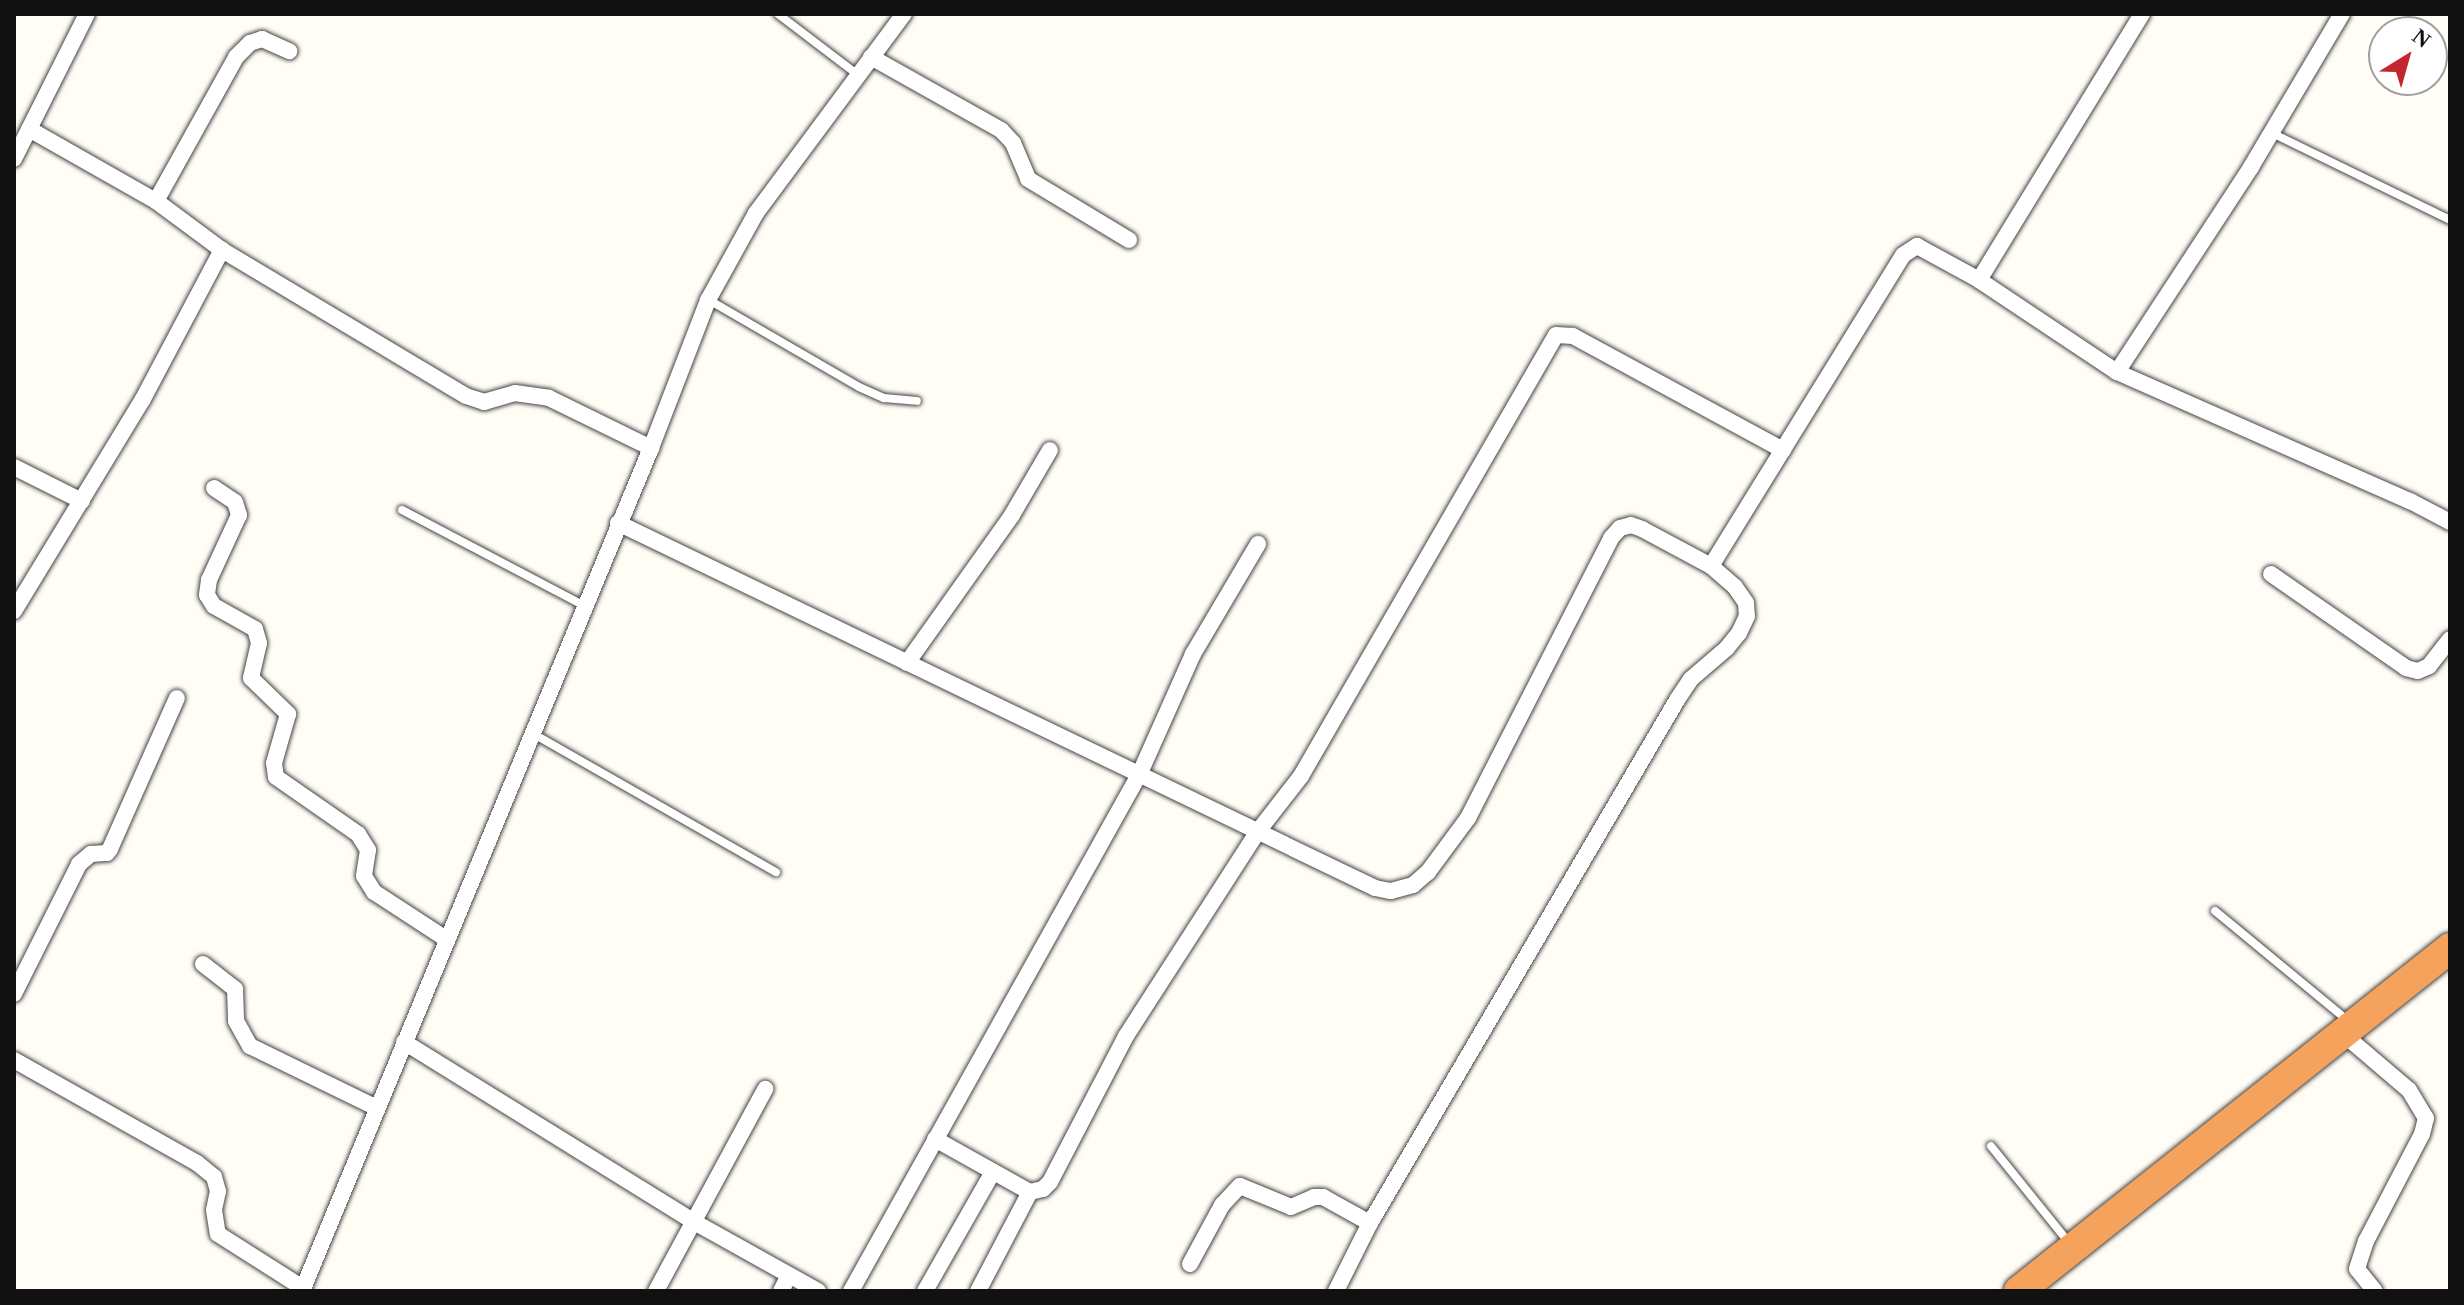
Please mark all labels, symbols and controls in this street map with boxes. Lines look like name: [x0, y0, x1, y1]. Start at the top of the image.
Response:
north arrow: [2368, 16, 2448, 96]
text: N: [2408, 23, 2435, 53]

